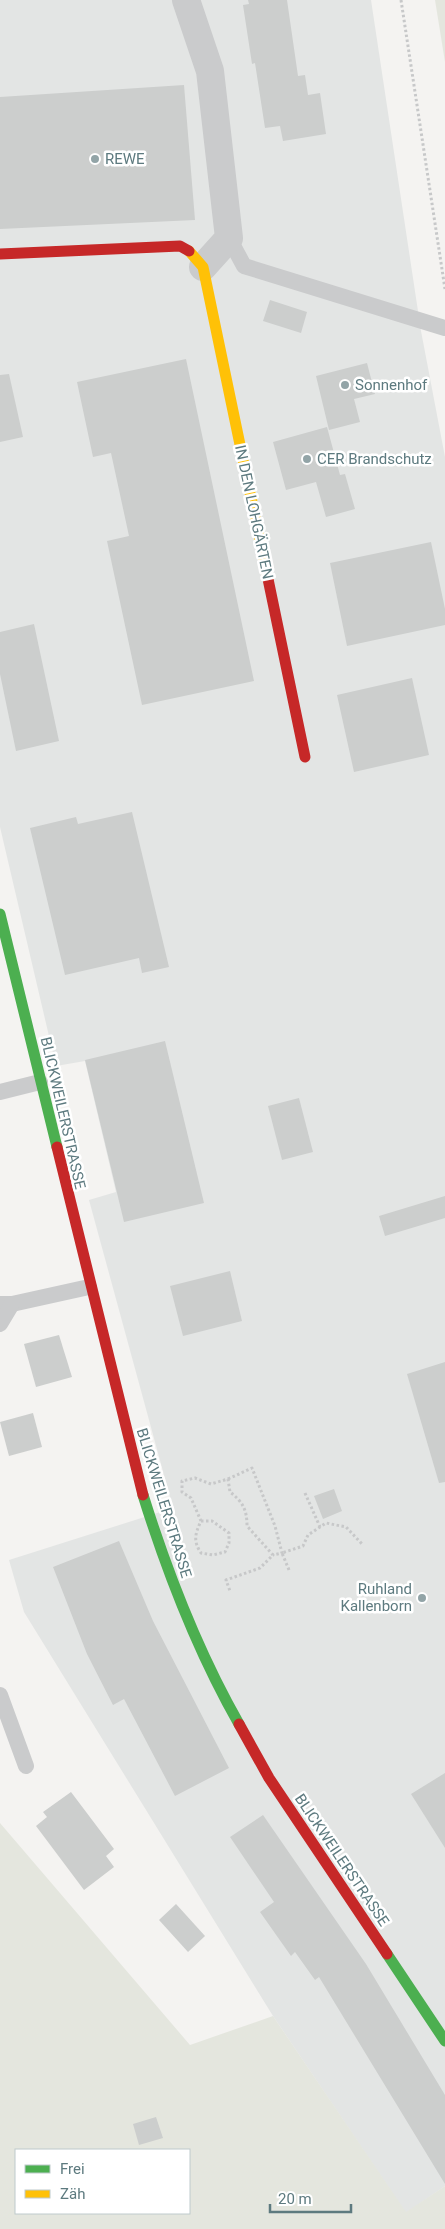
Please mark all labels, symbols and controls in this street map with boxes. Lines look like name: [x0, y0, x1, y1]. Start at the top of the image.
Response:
place label: REWE: [105, 150, 145, 168]
marker: REWE: [89, 153, 101, 165]
place label: Sonnenhof: [355, 376, 428, 394]
marker: Sonnenhof: [339, 379, 351, 391]
street label: IN DEN LOHGÄRTEN: [231, 443, 277, 581]
place label: CER Brandschutz: [317, 450, 432, 468]
marker: CER Brandschutz: [301, 453, 313, 465]
street label: BLICKWEILERSTRASSE: [37, 1035, 89, 1191]
street label: BLICKWEILERSTRASSE: [133, 1426, 195, 1581]
place label: Ruhland Kallenborn: [341, 1580, 412, 1615]
marker: Ruhland Kallenborn: [416, 1592, 428, 1604]
street label: BLICKWEILERSTRASSE: [291, 1790, 393, 1930]
legend: [15, 2149, 190, 2214]
text: Frei: [60, 2160, 85, 2178]
scale bar: [270, 2182, 351, 2214]
text: Zäh: [60, 2185, 85, 2203]
text: 20 m: [278, 2190, 312, 2208]

